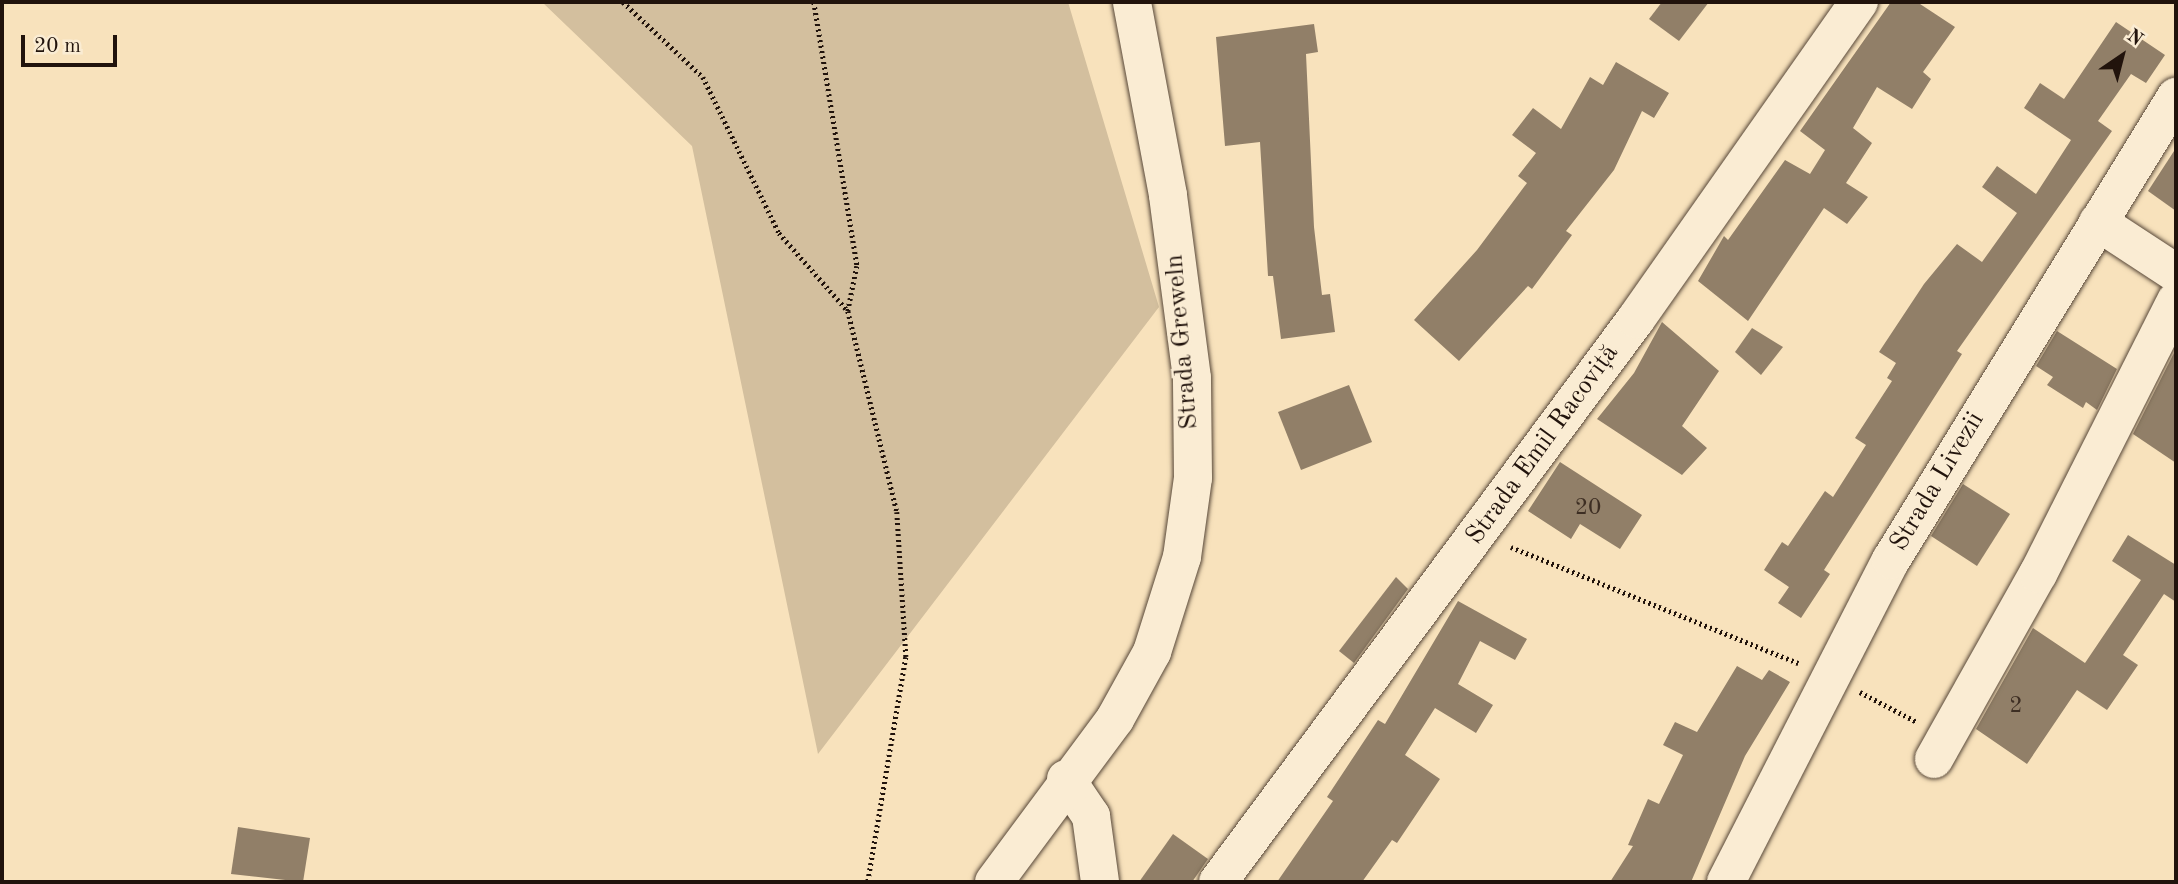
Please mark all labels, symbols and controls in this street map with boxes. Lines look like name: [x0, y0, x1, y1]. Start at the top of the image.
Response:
scale bar: [24, 21, 121, 65]
north arrow: [2087, 21, 2157, 91]
text: N: [2123, 26, 2146, 50]
text: 20 m: [34, 36, 81, 57]
street label: Strada Greweln: [1160, 253, 1206, 431]
street label: Strada Emil Racoviță: [1460, 339, 1626, 551]
street label: Strada Livezii: [1884, 407, 1992, 557]
house number: 20: [1575, 494, 1601, 522]
house number: 2: [2009, 692, 2023, 720]

